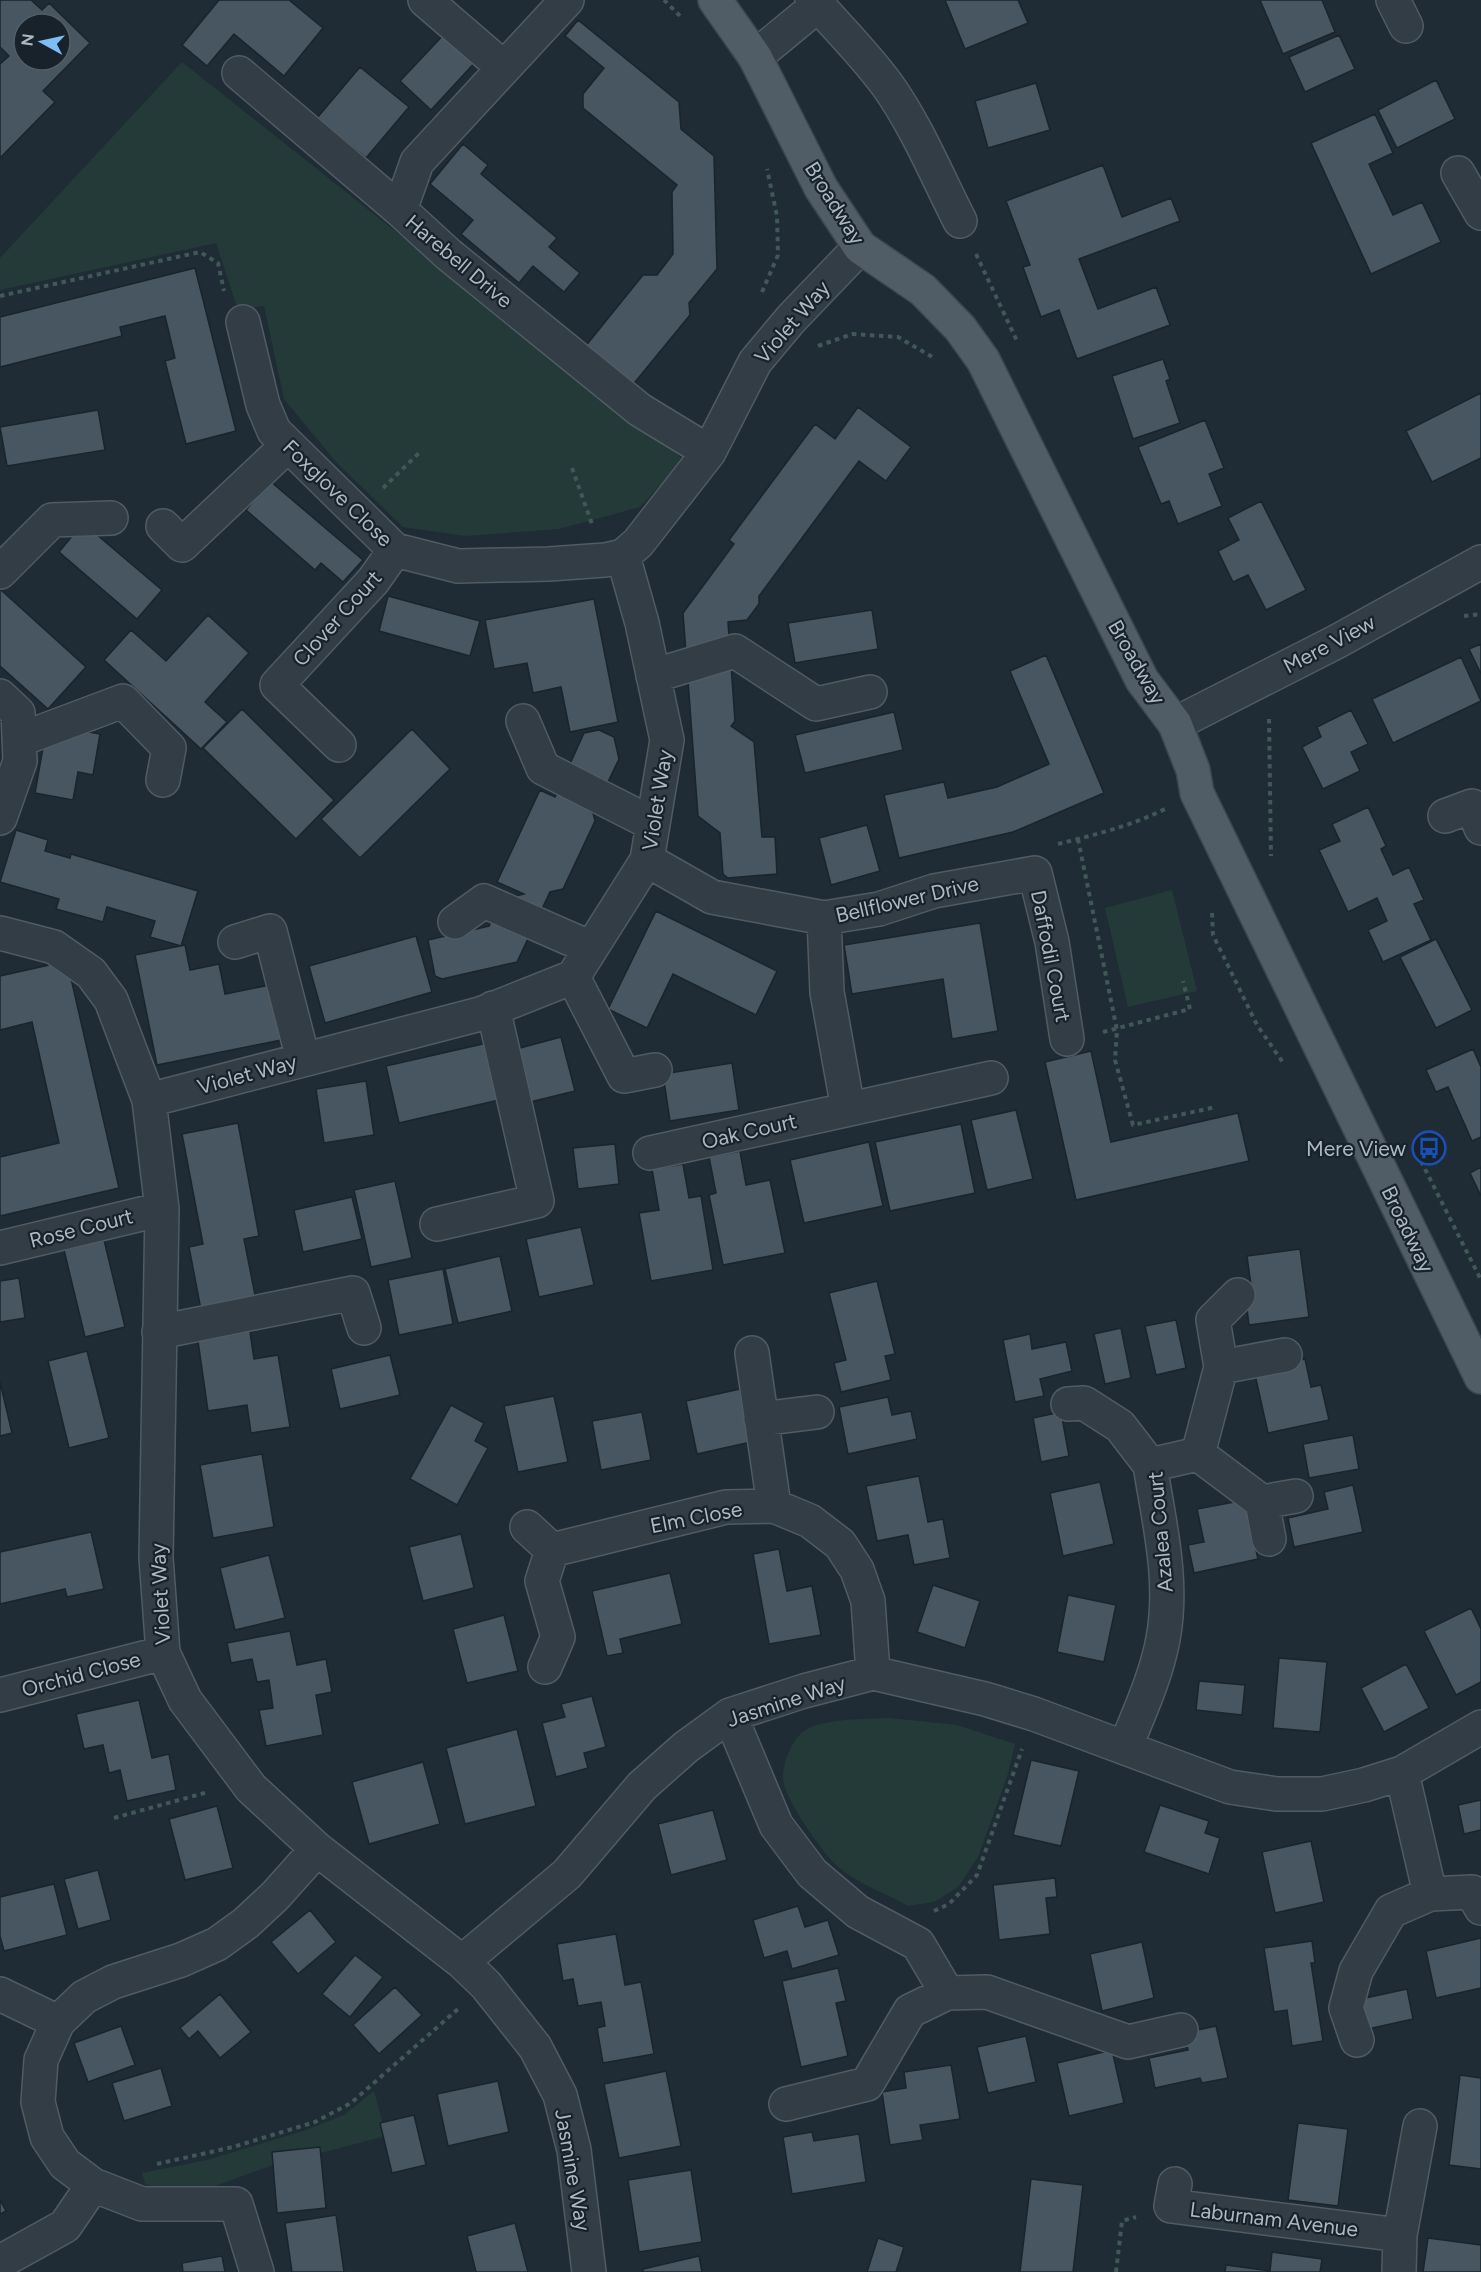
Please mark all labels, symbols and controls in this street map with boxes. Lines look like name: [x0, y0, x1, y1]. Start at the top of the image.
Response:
north arrow: [12, 12, 72, 72]
text: N: [17, 33, 38, 47]
street label: Broadway: [800, 157, 870, 249]
street label: Harebell Drive: [400, 209, 518, 313]
street label: Violet Way: [749, 275, 835, 369]
street label: Foxglove Close: [278, 434, 398, 552]
street label: Clover Court: [288, 565, 387, 671]
street label: Mere View: [1279, 609, 1380, 679]
street label: Broadway: [1103, 616, 1171, 708]
street label: Violet Way: [637, 748, 677, 852]
street label: Bellflower Drive: [833, 870, 981, 928]
street label: Daffodil Court: [1026, 888, 1076, 1024]
street label: Violet Way: [195, 1049, 299, 1099]
street label: Oak Court: [699, 1108, 799, 1154]
bus stop icon: Mere View: [1411, 1130, 1447, 1166]
place label: Mere View: [1306, 1136, 1407, 1161]
street label: Broadway: [1376, 1182, 1440, 1276]
street label: Rose Court: [27, 1203, 135, 1253]
street label: Azalea Court: [1142, 1470, 1178, 1594]
street label: Elm Close: [648, 1496, 744, 1538]
street label: Violet Way: [145, 1543, 175, 1645]
street label: Orchid Close: [19, 1646, 143, 1702]
street label: Jasmine Way: [723, 1670, 849, 1732]
street label: Jasmine Way: [550, 2107, 596, 2233]
street label: Laburnam Avenue: [1188, 2196, 1360, 2242]

